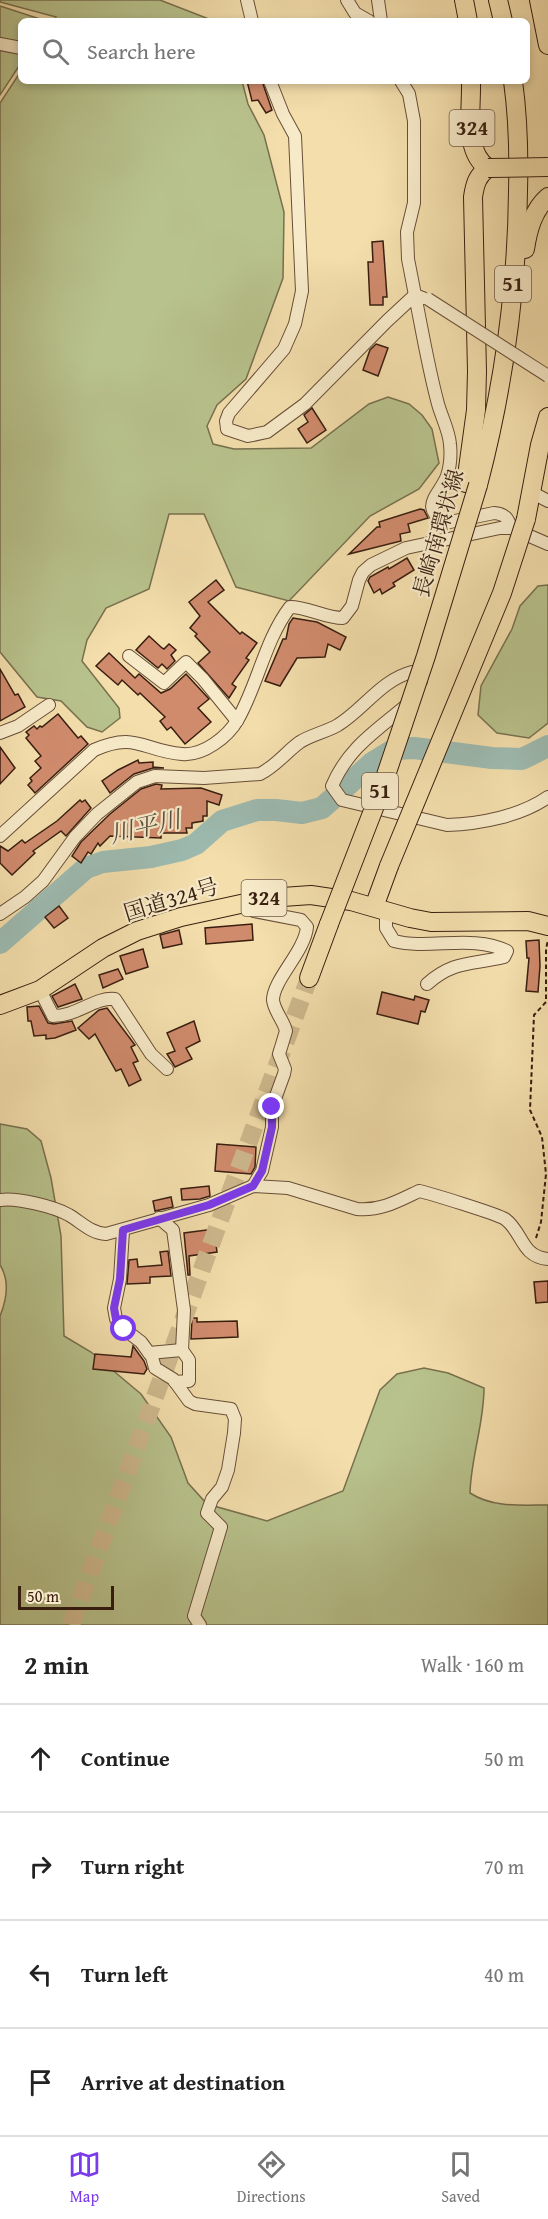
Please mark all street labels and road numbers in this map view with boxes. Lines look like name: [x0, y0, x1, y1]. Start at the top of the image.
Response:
road number: 324: [450, 110, 494, 146]
road number: 51: [495, 266, 531, 302]
street label: 長崎南環状線: [404, 465, 472, 601]
road number: 51: [362, 773, 398, 809]
street label: 国道324号: [120, 869, 222, 929]
road number: 324: [242, 880, 286, 916]

